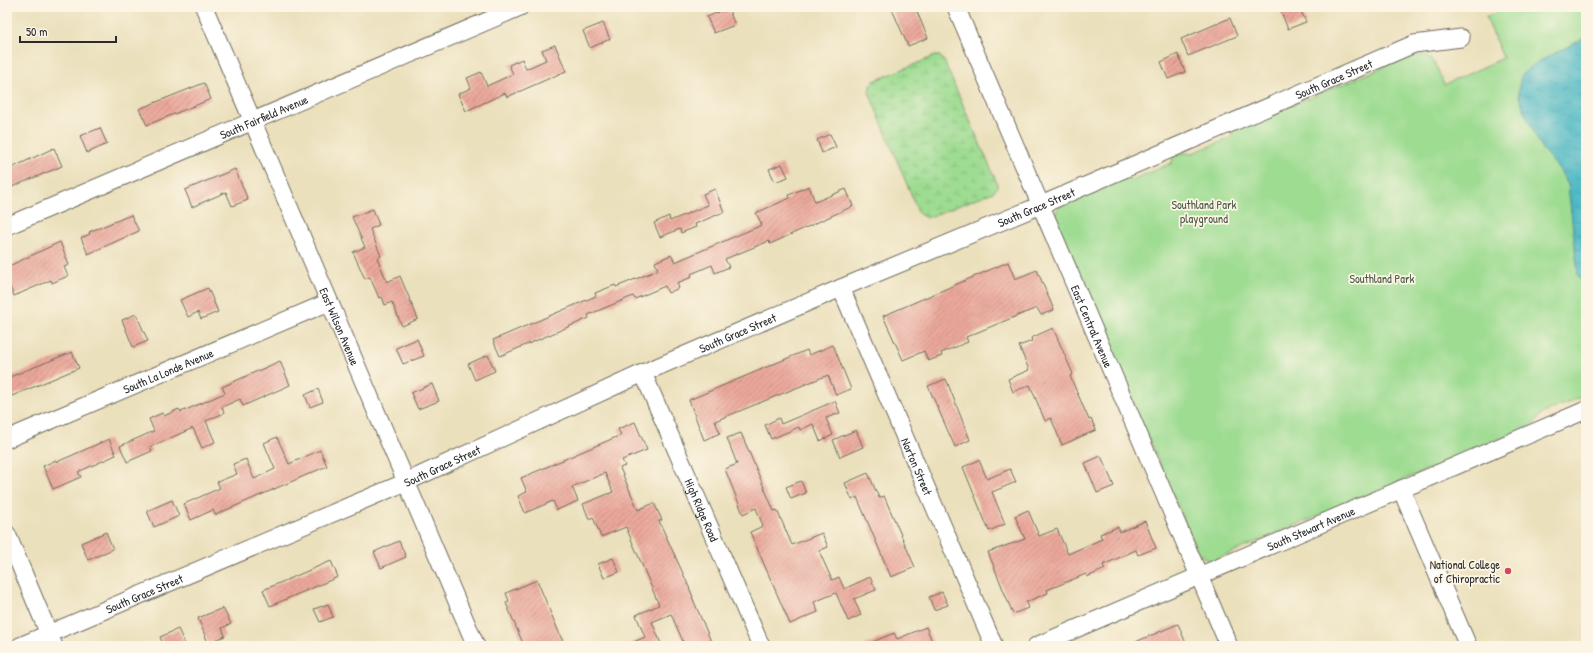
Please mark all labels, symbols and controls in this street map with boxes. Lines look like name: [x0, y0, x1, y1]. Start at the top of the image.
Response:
scale bar: [20, 18, 116, 44]
text: 50 m: [26, 23, 47, 40]
street label: South Grace Street: [1292, 54, 1376, 103]
street label: South Fairfield Avenue: [217, 90, 311, 143]
street label: South Grace Street: [995, 183, 1078, 231]
park label: Southland Park playground: [1171, 196, 1237, 227]
park label: Southland Park: [1349, 270, 1415, 287]
street label: East Central Avenue: [1067, 282, 1118, 370]
street label: East Wilson Avenue: [316, 285, 364, 368]
street label: South Grace Street: [696, 308, 779, 357]
street label: South La Londe Avenue: [120, 344, 216, 397]
street label: Norton Street: [897, 435, 937, 499]
street label: South Grace Street: [401, 440, 484, 490]
street label: High Ridge Road: [681, 476, 723, 544]
street label: South Stewart Avenue: [1264, 502, 1357, 554]
place label: National College of Chiropractic: [1430, 556, 1500, 587]
marker: National College of Chiropractic: [1503, 566, 1513, 576]
street label: South Grace Street: [103, 569, 186, 617]

